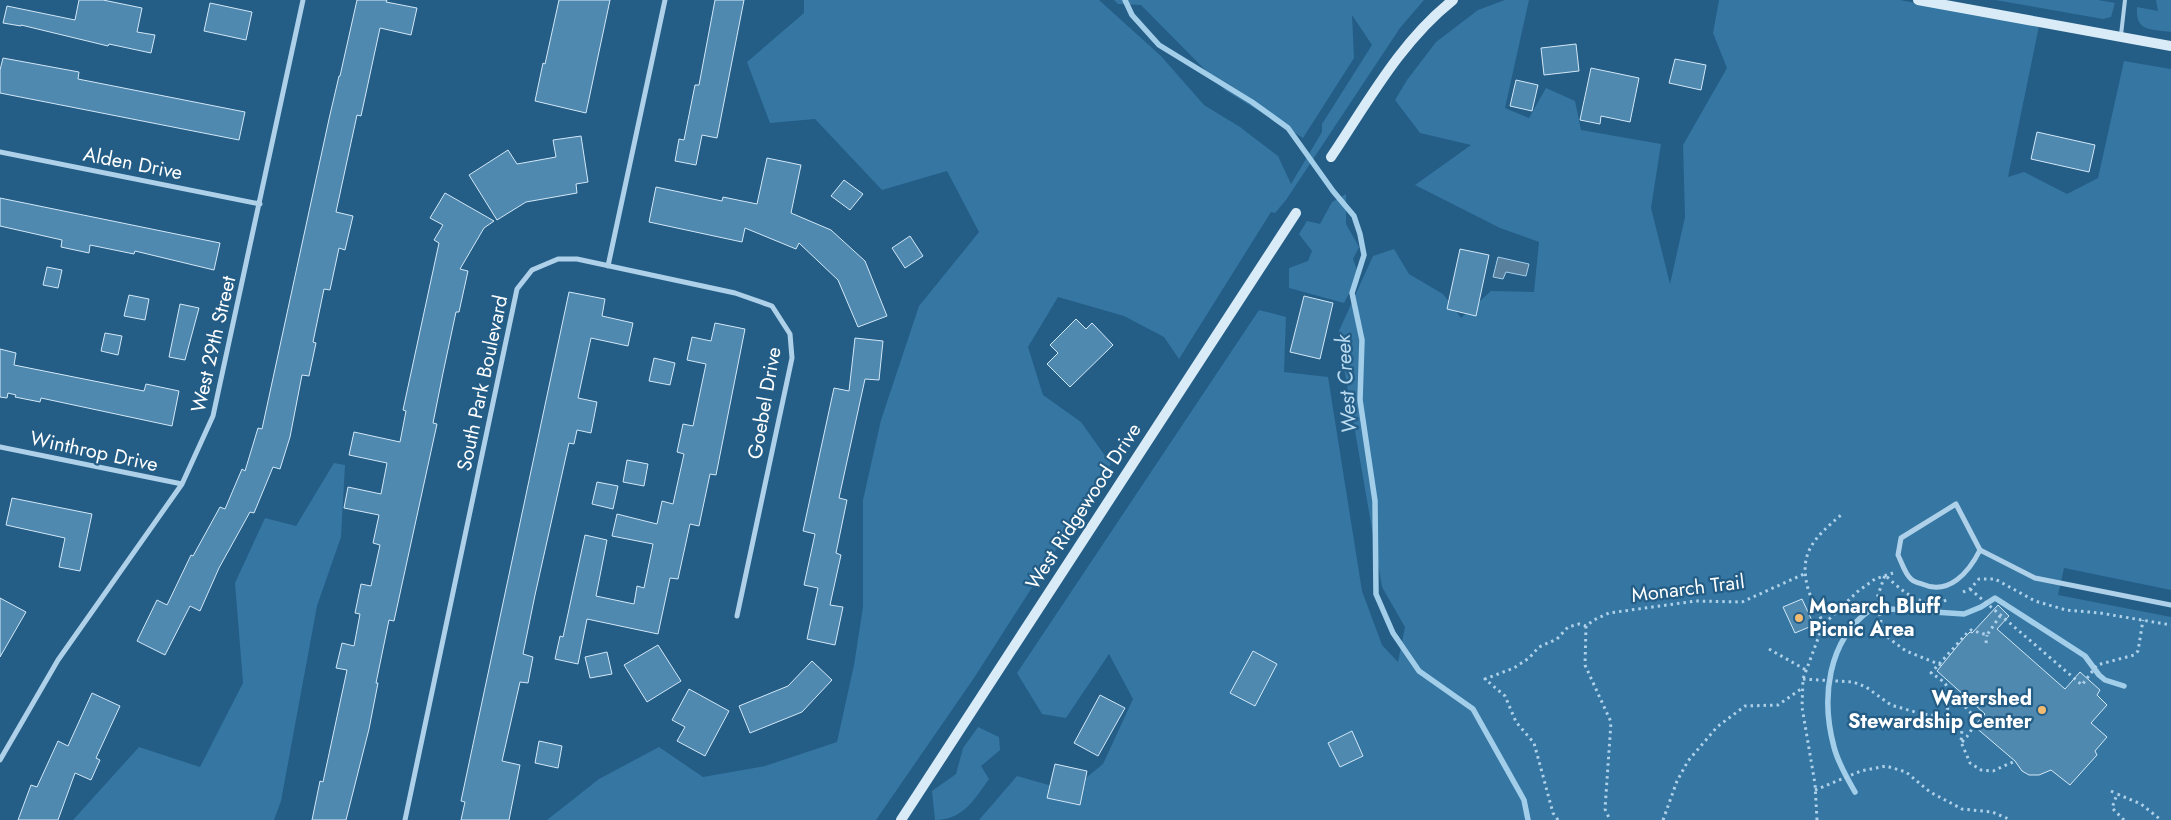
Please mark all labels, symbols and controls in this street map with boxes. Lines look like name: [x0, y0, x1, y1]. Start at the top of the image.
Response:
street label: Alden Drive: [81, 140, 185, 187]
street label: West 29th Street: [184, 273, 243, 415]
street label: South Park Boulevard: [450, 292, 515, 474]
water label: West Creek: [1328, 333, 1364, 434]
street label: Goebel Drive: [740, 345, 789, 461]
street label: West Ridgewood Drive: [1019, 417, 1148, 595]
street label: Winthrop Drive: [27, 424, 161, 479]
street label: Monarch Trail: [1630, 567, 1746, 610]
place label: Monarch Bluff Picnic Area: [1809, 592, 1941, 644]
marker: Monarch Bluff Picnic Area: [1793, 612, 1805, 624]
place label: Watershed Stewardship Center: [1848, 684, 2033, 736]
marker: Watershed Stewardship Center: [2036, 704, 2048, 716]

